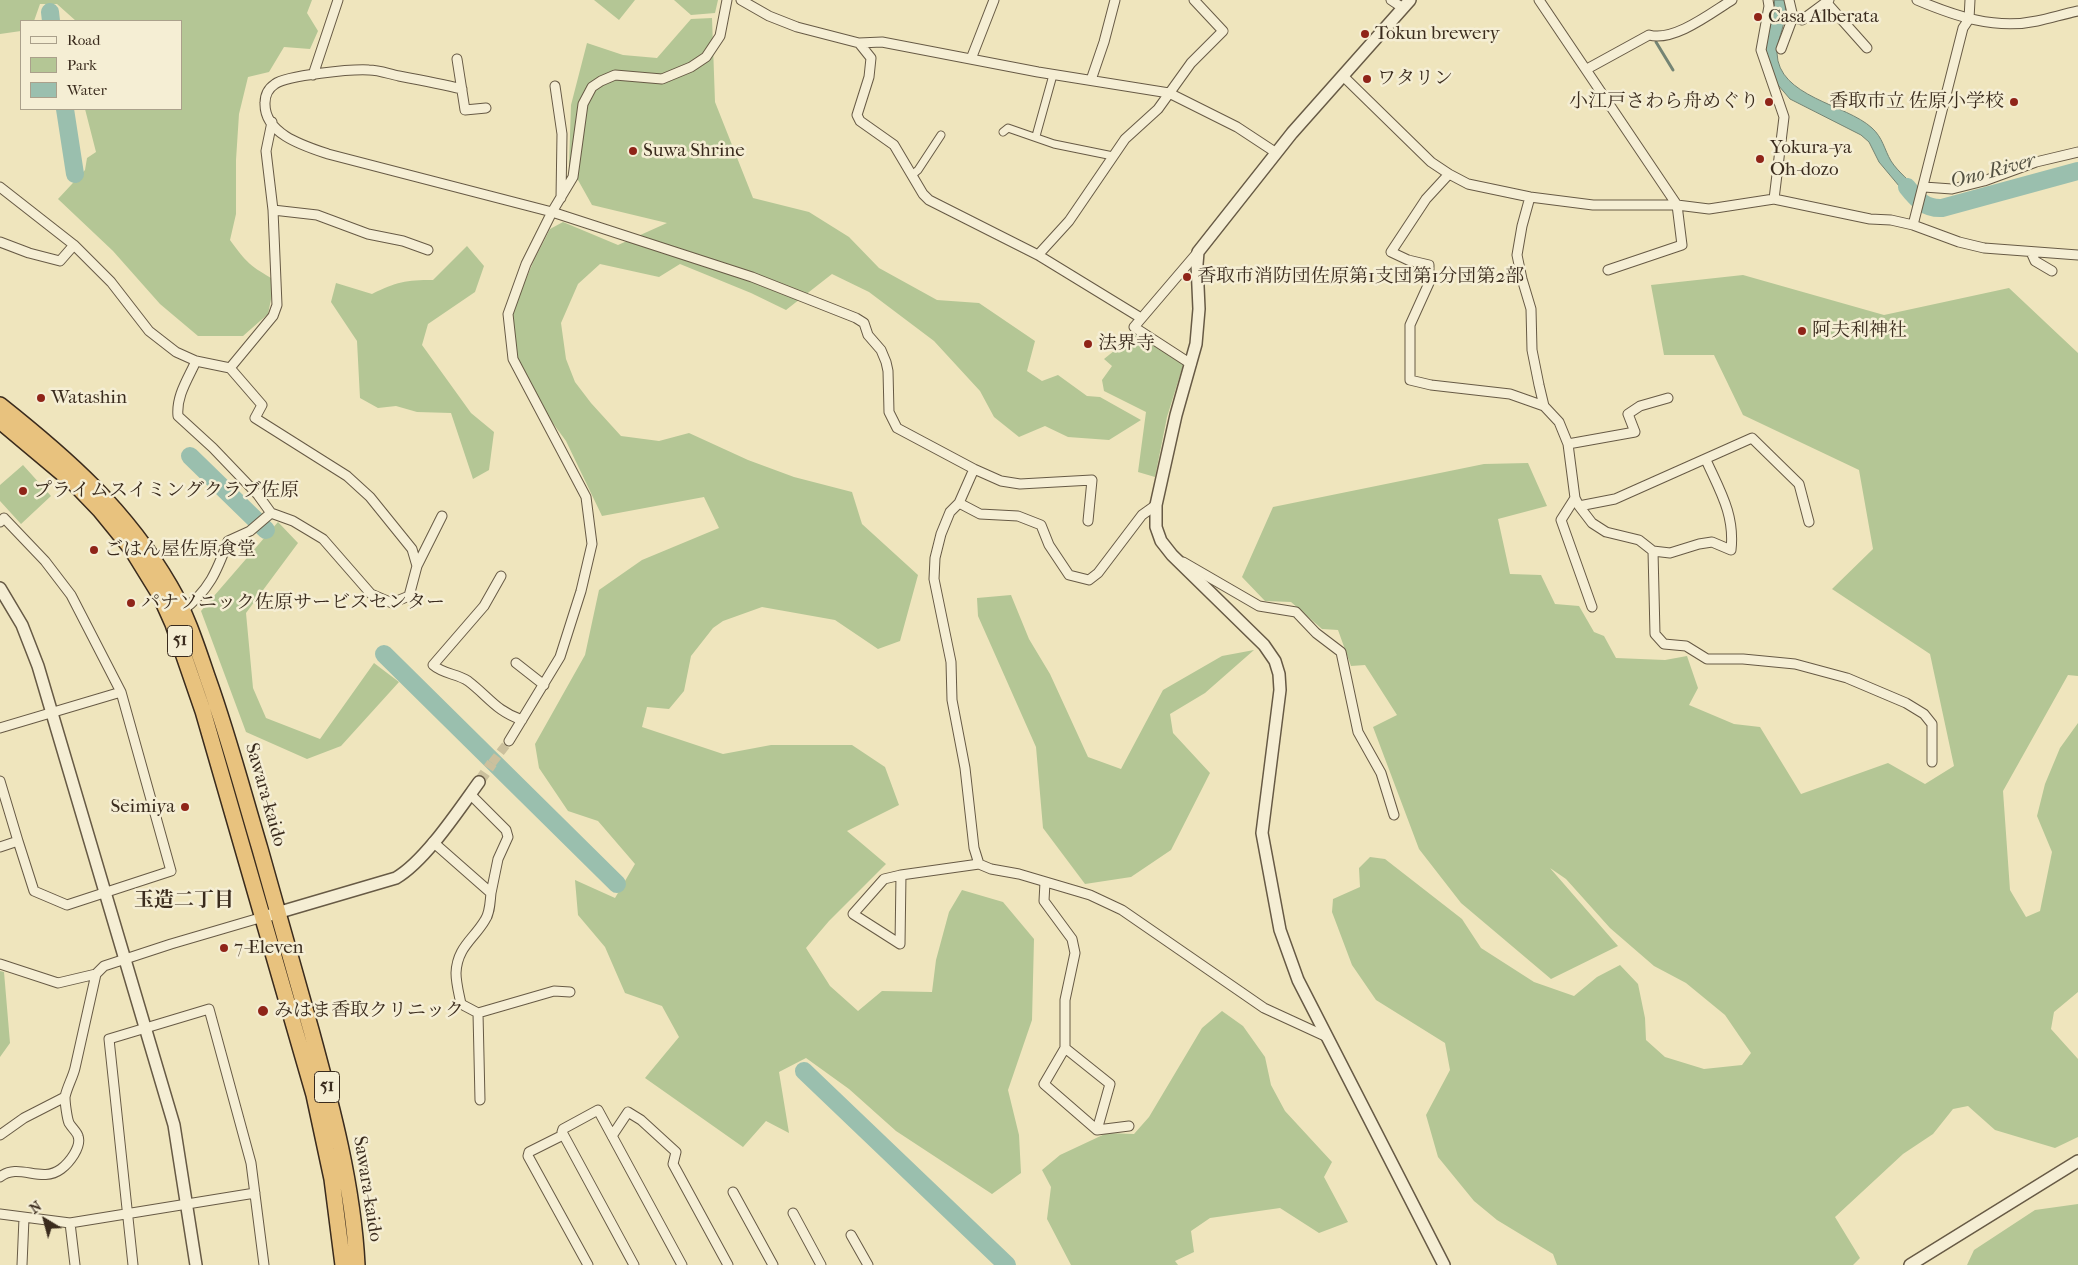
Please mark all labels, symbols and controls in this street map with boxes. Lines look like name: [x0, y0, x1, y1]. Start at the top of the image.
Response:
place label: Casa Alberata: [1768, 6, 1879, 28]
marker: Casa Alberata: [1752, 11, 1764, 23]
legend: [20, 20, 182, 110]
place label: Tokun brewery: [1375, 23, 1500, 45]
marker: Tokun brewery: [1359, 28, 1371, 40]
text: Road: [67, 31, 100, 49]
text: Park: [67, 56, 97, 74]
place label: ワタリン: [1377, 68, 1453, 90]
marker: ワタリン: [1361, 73, 1373, 85]
text: Water: [67, 81, 107, 99]
place label: 小江戸さわら舟めぐり: [1569, 91, 1759, 113]
place label: 香取市立 佐原小学校: [1829, 91, 2004, 113]
marker: 小江戸さわら舟めぐり: [1763, 96, 1775, 108]
marker: 香取市立 佐原小学校: [2008, 96, 2020, 108]
place label: Yokura-ya Oh-dozo: [1770, 137, 1852, 181]
place label: Suwa Shrine: [643, 140, 745, 162]
marker: Suwa Shrine: [627, 145, 639, 157]
water label: Ono River: [1948, 149, 2038, 195]
marker: Yokura-ya Oh-dozo: [1754, 153, 1766, 165]
place label: 香取市消防団佐原第1支団第1分団第2部: [1197, 266, 1524, 288]
marker: 香取市消防団佐原第1支団第1分団第2部: [1181, 271, 1193, 283]
place label: 阿夫利神社: [1812, 320, 1907, 342]
marker: 阿夫利神社: [1796, 325, 1808, 337]
place label: 法界寺: [1098, 333, 1155, 355]
marker: 法界寺: [1082, 338, 1094, 350]
place label: Watashin: [51, 387, 127, 409]
marker: Watashin: [35, 392, 47, 404]
place label: プライムスイミングクラブ佐原: [33, 480, 299, 502]
marker: プライムスイミングクラブ佐原: [17, 485, 29, 497]
place label: ごはん屋佐原食堂: [104, 539, 256, 561]
marker: ごはん屋佐原食堂: [88, 544, 100, 556]
place label: パナソニック佐原サービスセンター: [141, 592, 445, 614]
marker: パナソニック佐原サービスセンター: [125, 597, 137, 609]
road number: 51: [168, 626, 192, 656]
street label: Sawara-kaido: [239, 741, 291, 849]
place label: Seimiya: [110, 796, 175, 818]
marker: Seimiya: [179, 801, 191, 813]
district label: 玉造二丁目: [134, 889, 234, 913]
place label: 7-Eleven: [234, 937, 304, 959]
marker: 7-Eleven: [218, 942, 230, 954]
place label: みはま香取クリニック: [274, 1000, 464, 1022]
marker: みはま香取クリニック: [256, 1004, 270, 1018]
road number: 51: [314, 1072, 340, 1102]
street label: Sawara-kaido: [347, 1135, 387, 1243]
north arrow: [20, 1195, 70, 1245]
text: N: [26, 1198, 45, 1218]

